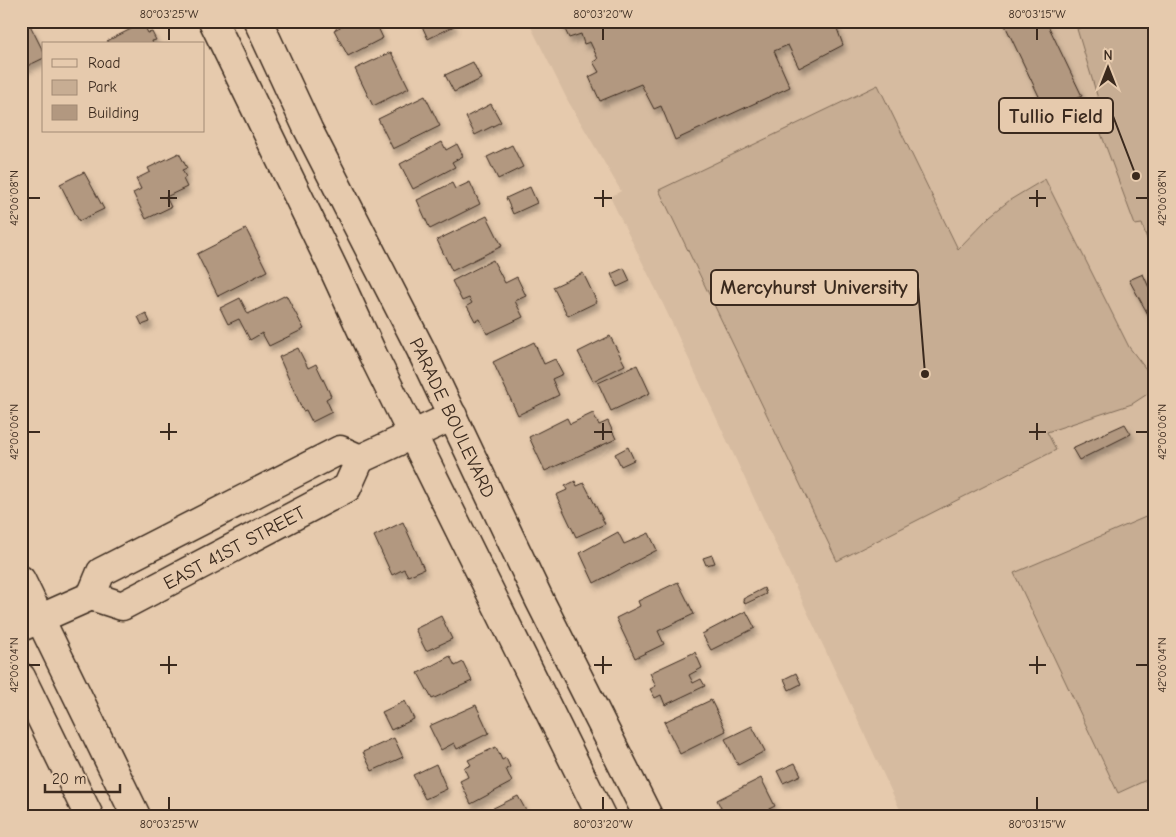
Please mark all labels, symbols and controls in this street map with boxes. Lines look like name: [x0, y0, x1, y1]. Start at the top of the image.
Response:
text: 80°03'25"W: [140, 7, 199, 21]
text: 80°03'20"W: [573, 7, 633, 21]
text: 80°03'15"W: [1008, 7, 1066, 21]
legend: [42, 42, 205, 132]
north arrow: [1084, 42, 1134, 92]
text: N: [1103, 47, 1113, 64]
text: Road: [88, 54, 120, 72]
text: Park: [88, 78, 117, 96]
callout: Tullio Field: [999, 98, 1113, 133]
text: Building: [88, 104, 139, 122]
text: Tullio Field: [1009, 105, 1103, 128]
text: 42°06'08"N: [7, 170, 21, 226]
text: 42°06'08"N: [1155, 170, 1169, 226]
callout: Mercyhurst University: [711, 270, 918, 305]
text: Mercyhurst University: [720, 276, 909, 299]
street label: PARADE BOULEVARD: [405, 334, 499, 502]
text: 42°06'06"N: [7, 404, 21, 460]
text: 42°06'06"N: [1155, 404, 1169, 460]
street label: EAST 41ST STREET: [160, 501, 309, 595]
text: 42°06'04"N: [7, 637, 21, 693]
text: 42°06'04"N: [1155, 637, 1169, 693]
scale bar: [45, 762, 120, 794]
text: 20 m: [52, 770, 86, 788]
text: 80°03'25"W: [140, 817, 199, 831]
text: 80°03'20"W: [573, 817, 633, 831]
text: 80°03'15"W: [1008, 817, 1066, 831]

